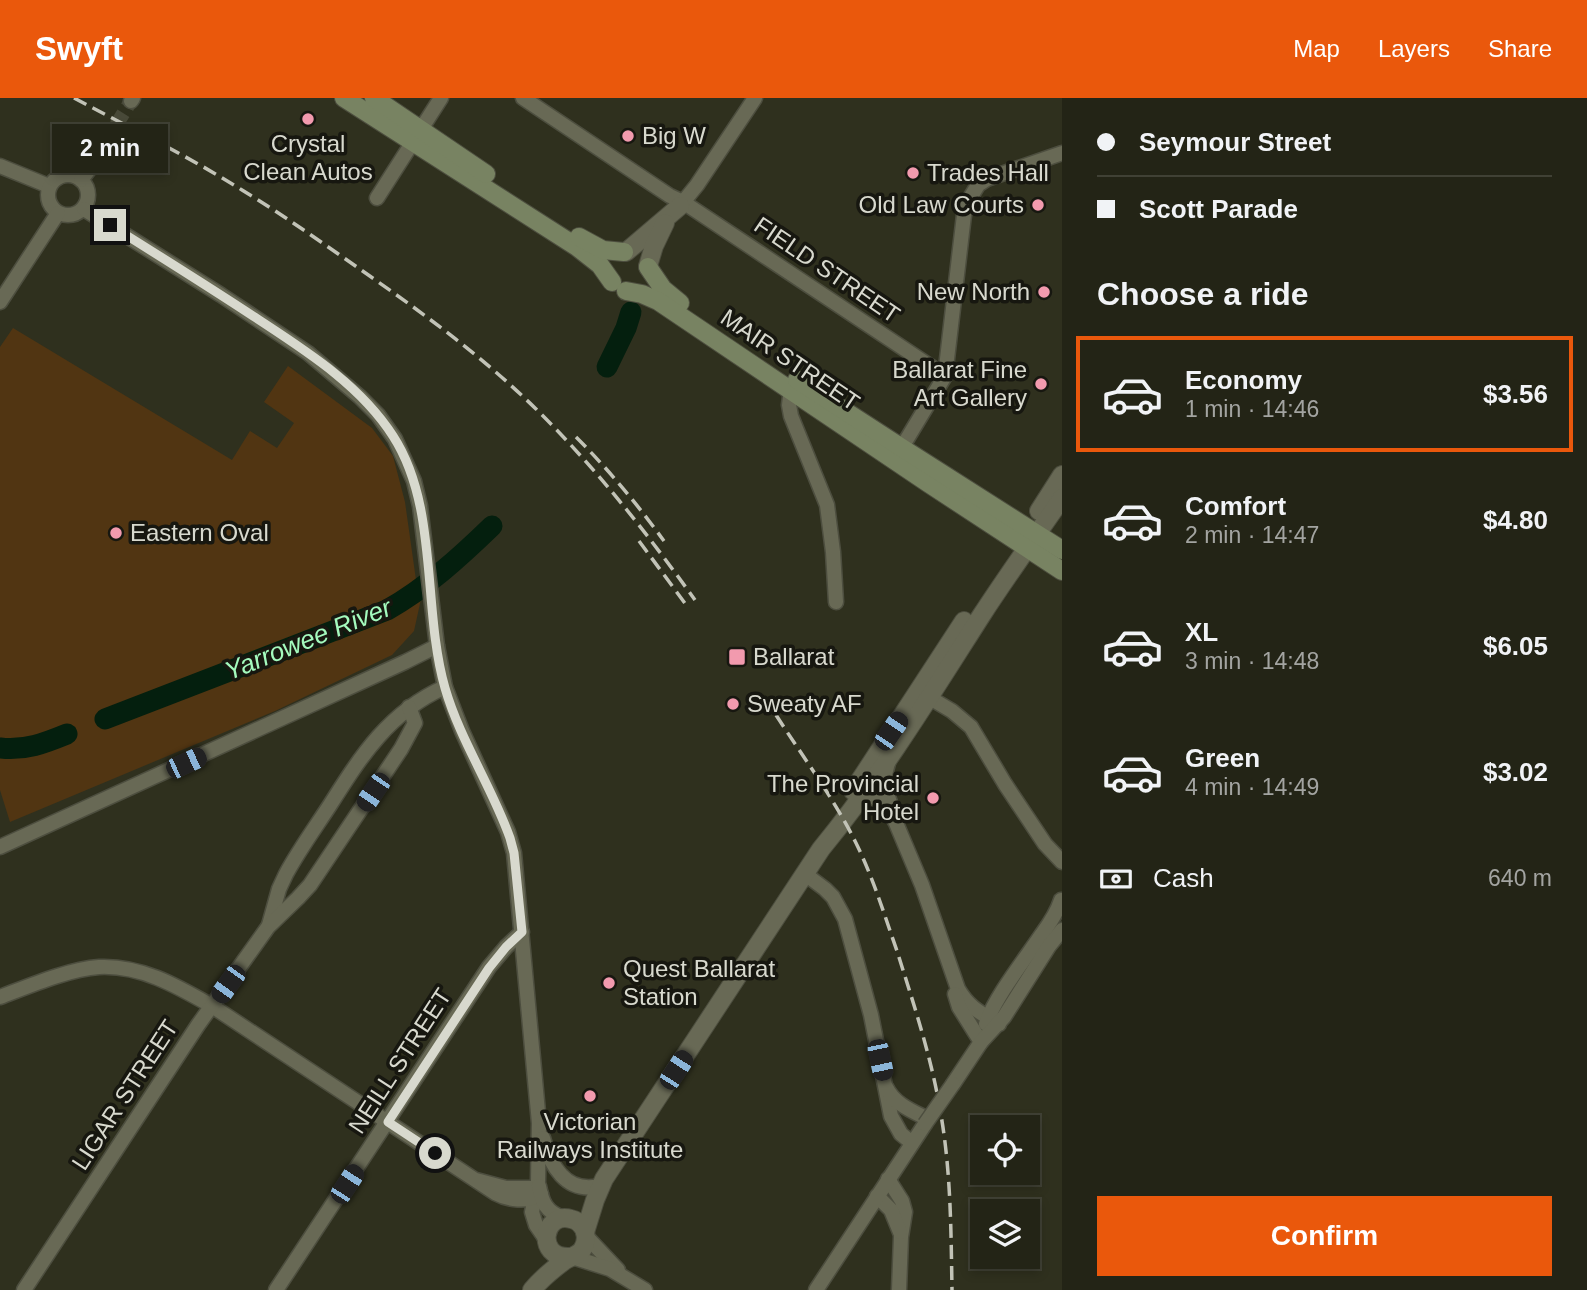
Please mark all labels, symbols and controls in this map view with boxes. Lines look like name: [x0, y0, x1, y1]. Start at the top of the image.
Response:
text: Swyft: [35, 30, 123, 67]
text: Map: [1293, 35, 1340, 62]
text: Layers: [1378, 35, 1450, 62]
text: Share: [1488, 35, 1552, 62]
marker: Crystal Clean Autos: [300, 111, 316, 127]
place label: Big W: [642, 122, 706, 149]
callout: 2 min: [52, 123, 168, 172]
text: Seymour Street: [1139, 127, 1331, 157]
marker: Big W: [620, 128, 636, 144]
place label: Crystal Clean Autos: [243, 130, 373, 185]
text: 2 min: [80, 135, 140, 161]
place label: Trades Hall: [927, 159, 1049, 186]
marker: Trades Hall: [905, 165, 921, 181]
place label: Old Law Courts: [859, 191, 1024, 218]
text: Scott Parade: [1139, 194, 1298, 224]
marker: Old Law Courts: [1030, 197, 1046, 213]
route end: [94, 209, 126, 241]
street label: FIELD STREET: [750, 211, 905, 328]
text: Choose a ride: [1097, 276, 1309, 312]
place label: New North: [917, 278, 1030, 305]
marker: New North: [1036, 284, 1052, 300]
street label: MAIR STREET: [716, 303, 865, 416]
place label: Ballarat Fine Art Gallery: [892, 356, 1027, 411]
icon: car: [1101, 363, 1164, 426]
text: Economy: [1185, 365, 1302, 395]
marker: Ballarat Fine Art Gallery: [1033, 376, 1049, 392]
text: $3.56: [1483, 379, 1548, 409]
text: 1 min · 14:46: [1185, 396, 1319, 422]
icon: car: [1101, 489, 1164, 552]
text: Comfort: [1185, 491, 1286, 521]
text: $4.80: [1483, 505, 1548, 535]
place label: Eastern Oval: [130, 519, 269, 546]
text: 2 min · 14:47: [1185, 522, 1319, 548]
marker: Eastern Oval: [108, 525, 124, 541]
water label: Yarrowee River: [220, 591, 397, 686]
icon: car: [1101, 615, 1164, 678]
text: XL: [1185, 617, 1218, 647]
text: $6.05: [1483, 631, 1548, 661]
place label: Ballarat: [753, 643, 835, 670]
marker: Ballarat: [727, 647, 747, 667]
text: 3 min · 14:48: [1185, 648, 1319, 674]
place label: Sweaty AF: [747, 690, 862, 717]
marker: Sweaty AF: [725, 696, 741, 712]
car: [871, 708, 912, 754]
icon: car: [1101, 741, 1164, 804]
text: Green: [1185, 743, 1260, 773]
car: [163, 745, 210, 781]
text: $3.02: [1483, 757, 1548, 787]
car: [353, 769, 394, 815]
place label: The Provincial Hotel: [767, 770, 919, 825]
text: 4 min · 14:49: [1185, 774, 1319, 800]
marker: The Provincial Hotel: [925, 790, 941, 806]
icon: cash: [1097, 860, 1135, 898]
text: Cash: [1153, 863, 1214, 893]
text: 640 m: [1488, 865, 1552, 891]
place label: Quest Ballarat Station: [623, 955, 775, 1010]
car: [208, 961, 249, 1007]
marker: Quest Ballarat Station: [601, 975, 617, 991]
street label: NEILL STREET: [343, 983, 457, 1138]
street label: LIGAR STREET: [66, 1014, 183, 1175]
car: [866, 1037, 895, 1083]
car: [656, 1047, 697, 1093]
marker: Victorian Railways Institute: [582, 1088, 598, 1104]
place label: Victorian Railways Institute: [497, 1108, 683, 1163]
map controls: [970, 1115, 1040, 1269]
button: locate: [970, 1115, 1040, 1185]
route start: [419, 1137, 451, 1169]
car: [327, 1161, 368, 1207]
button: Confirm: [1097, 1196, 1552, 1276]
button: layers: [970, 1199, 1040, 1269]

